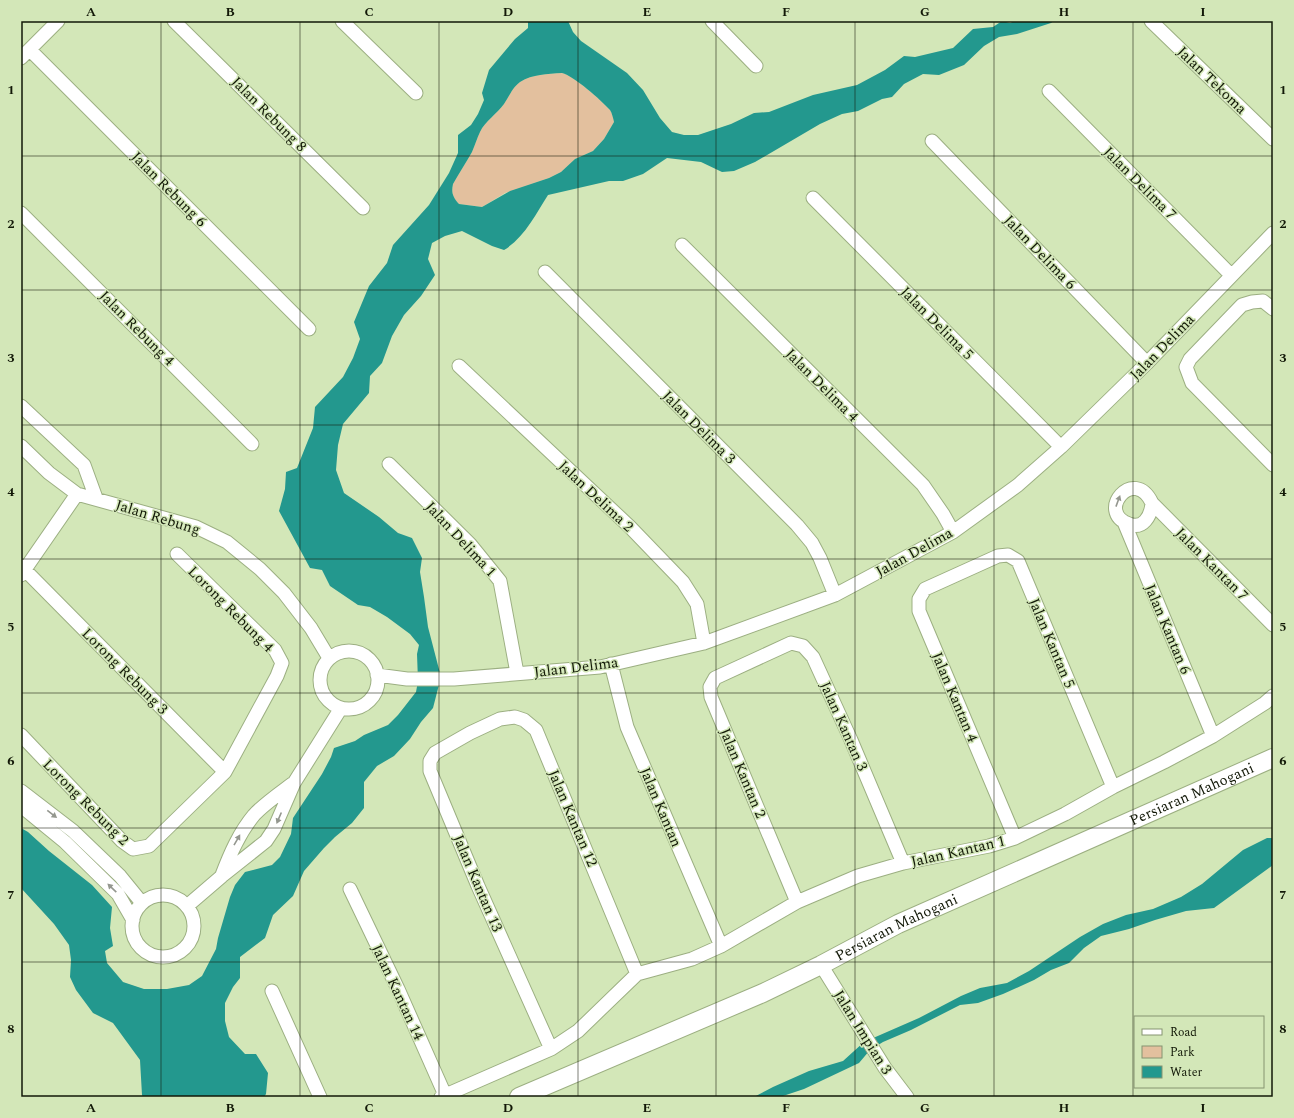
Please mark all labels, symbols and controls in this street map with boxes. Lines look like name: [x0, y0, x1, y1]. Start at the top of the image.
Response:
text: A: [86, 2, 96, 22]
text: B: [225, 2, 235, 22]
text: C: [364, 2, 374, 22]
text: D: [503, 2, 513, 22]
text: E: [643, 2, 652, 22]
text: F: [782, 2, 790, 22]
text: G: [920, 2, 930, 22]
text: H: [1059, 2, 1070, 22]
text: I: [1200, 2, 1206, 22]
street label: Jalan Tekoma: [1171, 41, 1252, 120]
street label: Jalan Rebung 8: [226, 71, 312, 157]
text: 1: [7, 80, 15, 100]
text: 1: [1279, 80, 1287, 100]
street label: Jalan Delima 7: [1097, 141, 1182, 226]
street label: Jalan Rebung 6: [126, 146, 212, 233]
street label: Jalan Delima 6: [998, 210, 1082, 295]
text: 2: [7, 214, 15, 234]
text: 2: [1279, 214, 1287, 234]
street label: Jalan Delima 5: [894, 281, 979, 366]
street label: Jalan Rebung 4: [94, 285, 180, 372]
street label: Jalan Delima: [1125, 308, 1201, 386]
street label: Jalan Delima 4: [779, 343, 864, 428]
text: 3: [7, 348, 15, 368]
text: 3: [1279, 348, 1287, 368]
street label: Jalan Delima 3: [656, 385, 741, 470]
street label: Jalan Delima 2: [553, 455, 639, 538]
text: 4: [7, 482, 15, 502]
text: 4: [1279, 482, 1287, 502]
street label: Jalan Rebung: [113, 494, 203, 541]
one-way arrow: [1115, 495, 1121, 507]
street label: Jalan Delima 1: [419, 496, 502, 582]
street label: Jalan Delima: [871, 521, 958, 583]
street label: Jalan Kantan 7: [1170, 522, 1254, 606]
street label: Lorong Rebung 4: [182, 561, 280, 658]
street label: Jalan Kantan 6: [1138, 580, 1197, 678]
street label: Jalan Kantan 5: [1022, 594, 1081, 692]
text: 5: [7, 617, 15, 637]
text: 5: [1279, 617, 1287, 637]
street label: Lorong Rebung 3: [76, 623, 174, 720]
street label: Jalan Kantan 4: [925, 648, 984, 746]
street label: Jalan Delima: [532, 651, 620, 684]
street label: Jalan Kantan 3: [814, 678, 874, 775]
street label: Jalan Kantan 2: [713, 724, 772, 822]
text: 6: [7, 751, 15, 771]
text: 6: [1279, 751, 1287, 771]
street label: Lorong Rebung 2: [37, 754, 134, 851]
street label: Persiaran Mahogani: [1126, 757, 1258, 832]
street label: Jalan Kantan: [633, 764, 688, 851]
street label: Jalan Kantan 12: [542, 766, 603, 870]
one-way arrow: [47, 810, 58, 818]
one-way arrow: [275, 813, 281, 825]
street label: Jalan Kantan 1: [909, 829, 1007, 873]
street label: Jalan Kantan 13: [447, 831, 509, 936]
one-way arrow: [234, 834, 241, 846]
one-way arrow: [107, 883, 117, 893]
text: 7: [7, 885, 15, 905]
text: 7: [1279, 885, 1287, 905]
street label: Persiaran Mahogani: [831, 888, 962, 967]
street label: Jalan Kantan 14: [365, 940, 430, 1044]
street label: Jalan Impian 3: [827, 985, 898, 1080]
legend: [1134, 1016, 1264, 1088]
text: 8: [7, 1019, 15, 1039]
text: 8: [1279, 1019, 1287, 1039]
text: Road: [1170, 1023, 1197, 1042]
text: Park: [1170, 1043, 1195, 1062]
text: Water: [1170, 1063, 1202, 1082]
text: A: [86, 1098, 96, 1118]
text: B: [225, 1098, 235, 1118]
text: C: [364, 1098, 374, 1118]
text: D: [503, 1098, 513, 1118]
text: E: [643, 1098, 652, 1118]
text: F: [782, 1098, 790, 1118]
text: G: [920, 1098, 930, 1118]
text: H: [1059, 1098, 1070, 1118]
text: I: [1200, 1098, 1206, 1118]

